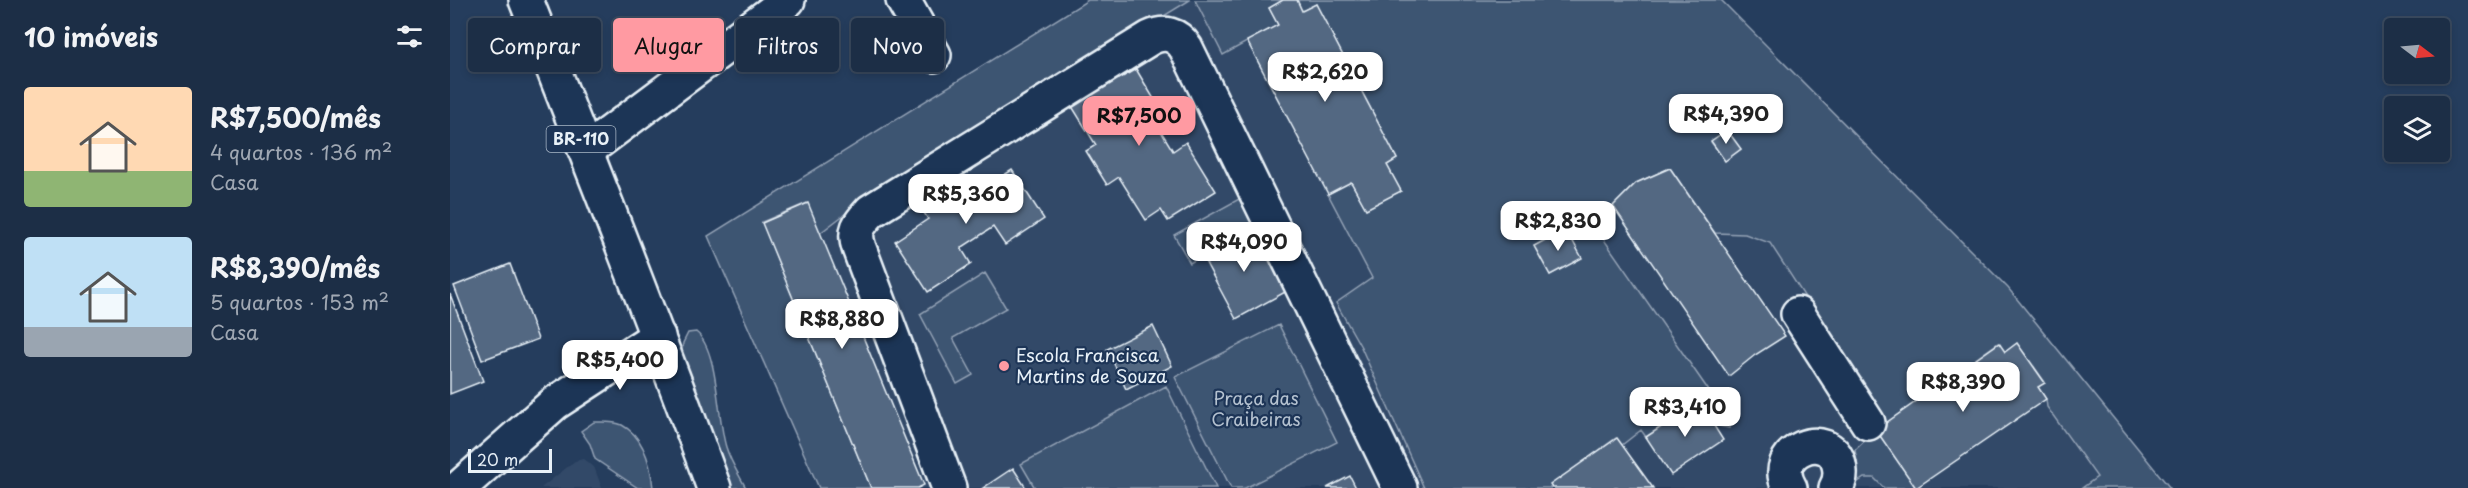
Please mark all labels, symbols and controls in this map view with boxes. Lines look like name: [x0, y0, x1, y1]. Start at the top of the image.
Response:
text: 10 imóveis: [24, 17, 158, 56]
chip: Comprar: [468, 18, 601, 72]
chip: Alugar: [613, 18, 724, 72]
chip: Filtros: [736, 18, 839, 72]
chip: Novo: [851, 18, 944, 72]
north arrow: [2384, 18, 2450, 84]
map controls: [2384, 18, 2450, 162]
icon: filters: [393, 20, 426, 53]
pin: R$2,620: [1270, 52, 1380, 103]
text: R$2,620: [1282, 56, 1368, 86]
pin: R$4,390: [1671, 94, 1781, 145]
pin: R$7,500: [1084, 96, 1194, 147]
button: layers: [2384, 96, 2450, 162]
text: R$7,500/mês: [210, 98, 381, 137]
text: R$4,390: [1683, 98, 1769, 128]
text: R$7,500: [1096, 100, 1182, 130]
icon: home: [72, 111, 144, 183]
road number: BR-110: [546, 126, 616, 152]
text: 4 quartos · 136 m²: [210, 137, 392, 167]
text: Casa: [210, 167, 259, 197]
pin: R$5,360: [911, 174, 1021, 225]
text: R$5,360: [922, 178, 1010, 208]
pin: R$2,830: [1503, 201, 1613, 252]
text: R$2,830: [1515, 205, 1601, 235]
pin: R$4,090: [1189, 222, 1299, 273]
text: R$4,090: [1200, 226, 1288, 256]
text: R$8,390/mês: [210, 248, 380, 287]
icon: home: [72, 261, 144, 333]
text: 5 quartos · 153 m²: [210, 287, 389, 317]
pin: R$8,880: [787, 299, 897, 350]
text: R$8,880: [799, 303, 885, 333]
text: Casa: [210, 317, 259, 347]
pin: R$5,400: [565, 340, 675, 391]
place label: Escola Francisca Martins de Souza: [1016, 341, 1168, 389]
text: R$5,400: [576, 344, 664, 374]
marker: Escola Francisca Martins de Souza: [997, 359, 1011, 373]
pin: R$8,390: [1908, 362, 2018, 413]
text: R$8,390: [1921, 366, 2005, 396]
park label: Praça das Craibeiras: [1211, 384, 1301, 432]
pin: R$3,410: [1630, 387, 1740, 438]
text: R$3,410: [1644, 391, 1726, 421]
scale bar: [468, 446, 552, 474]
text: 20 m: [477, 447, 518, 471]

